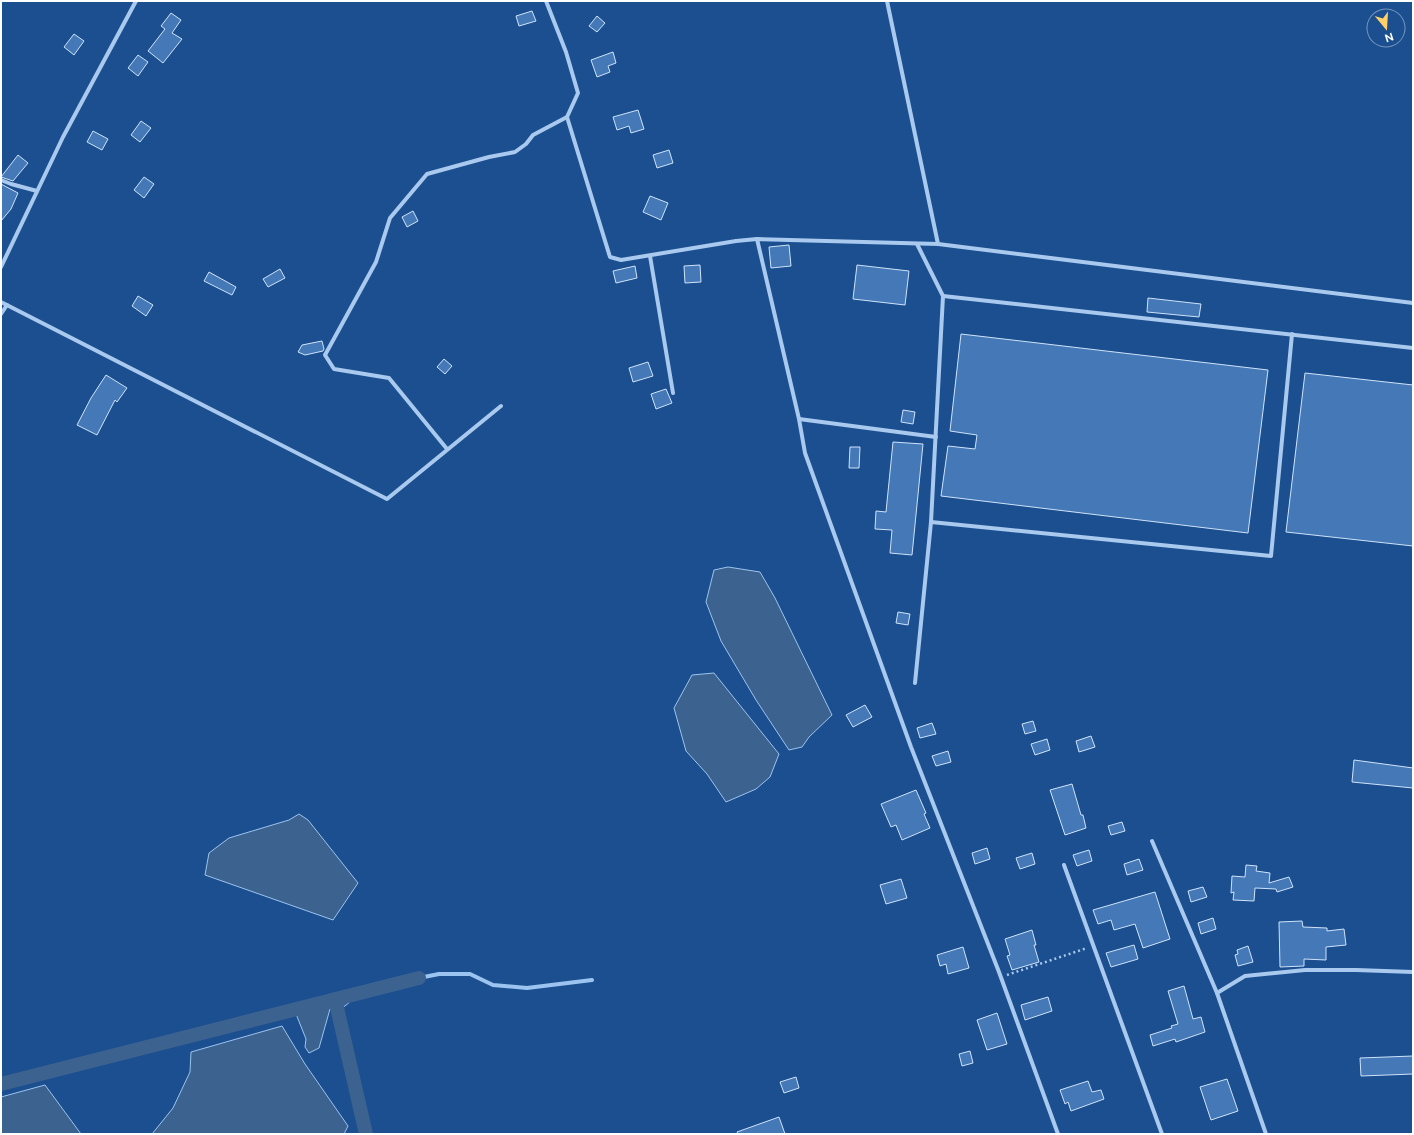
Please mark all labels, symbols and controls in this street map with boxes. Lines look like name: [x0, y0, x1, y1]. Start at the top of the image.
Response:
north arrow: [1366, 8, 1406, 48]
text: N: [1383, 30, 1395, 45]

